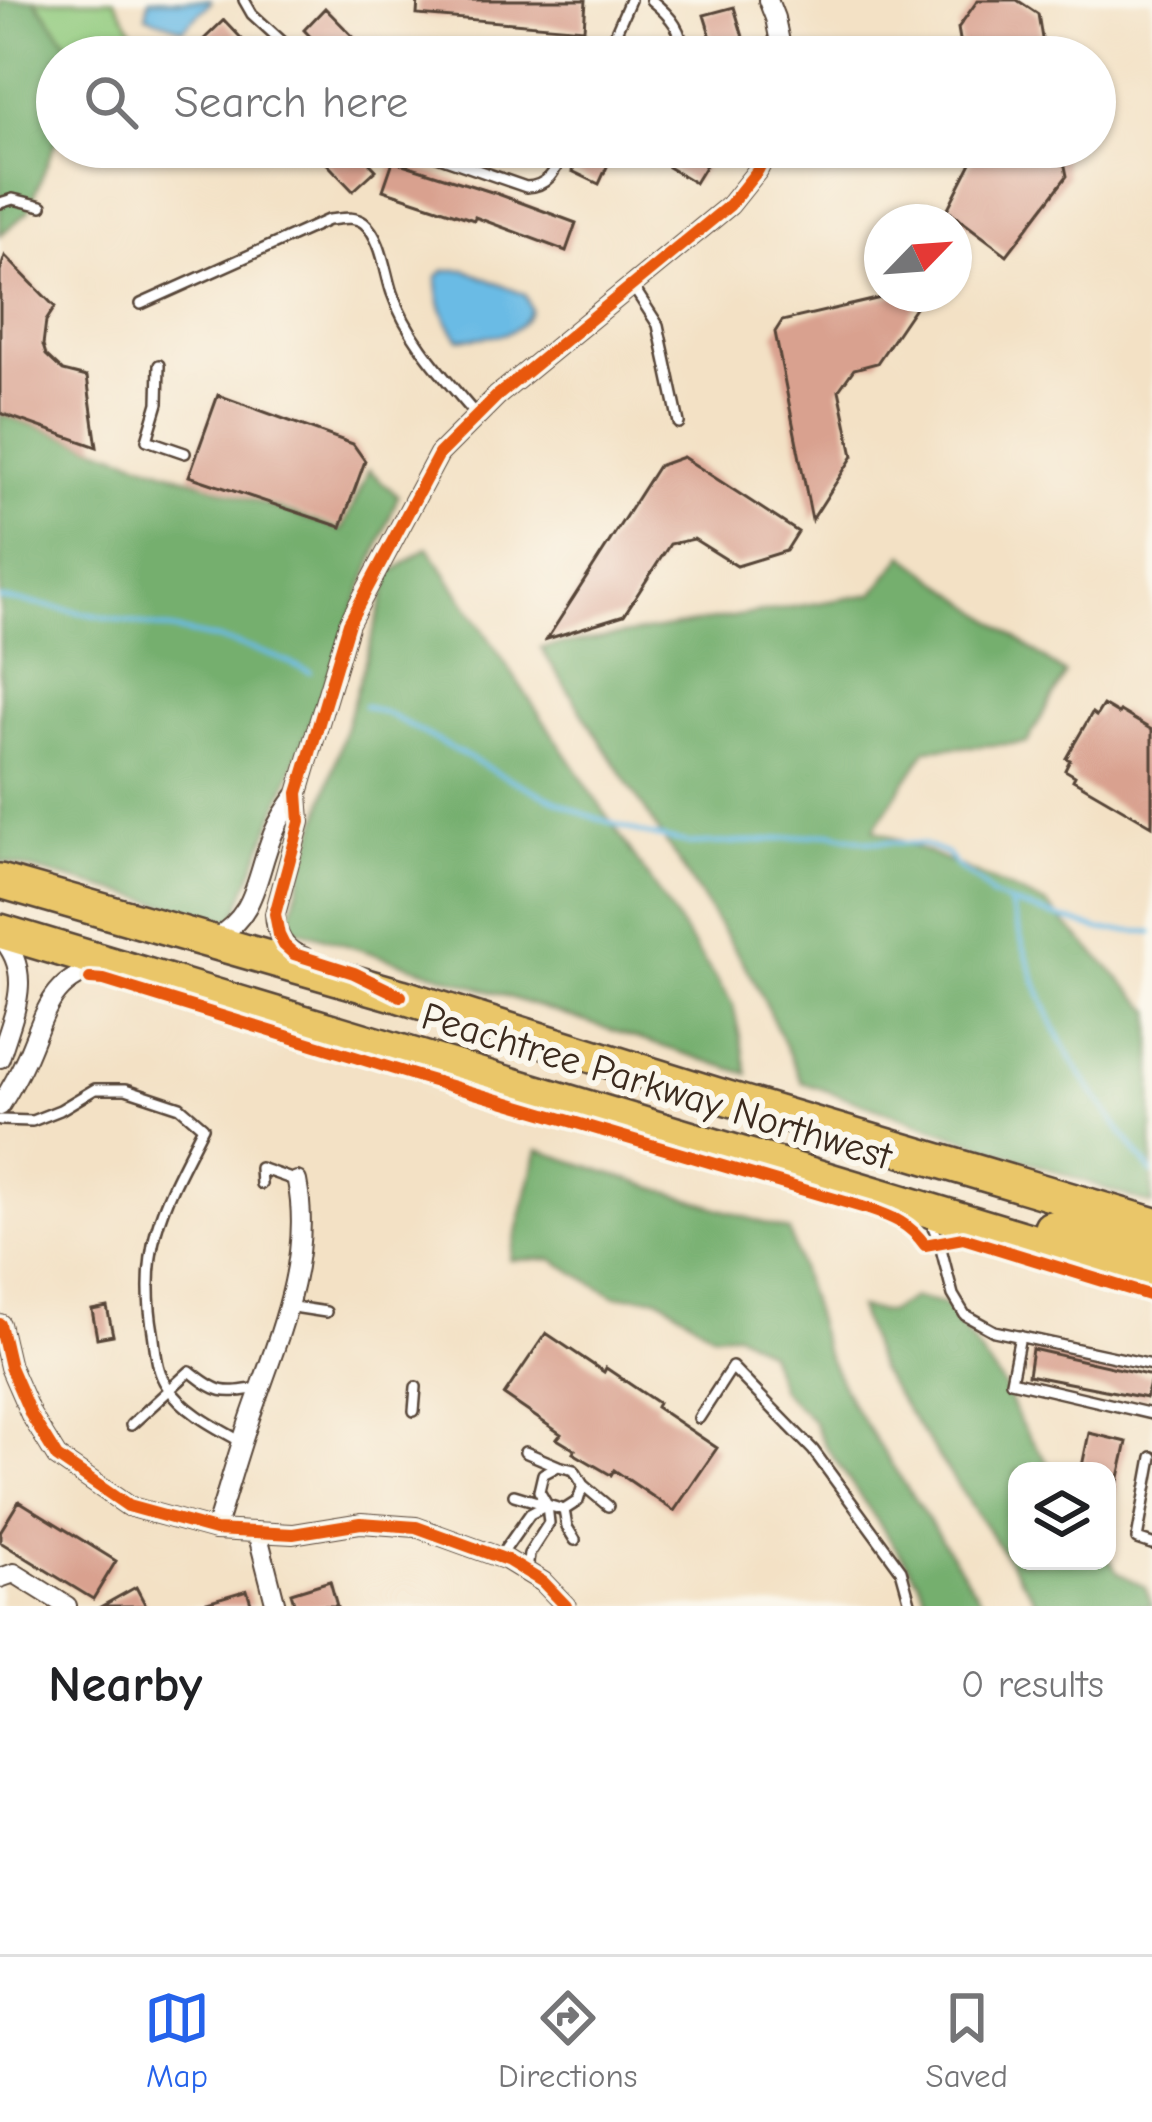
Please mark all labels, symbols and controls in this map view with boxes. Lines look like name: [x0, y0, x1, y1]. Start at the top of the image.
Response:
search box: [36, 36, 1116, 168]
icon: search: [78, 69, 144, 135]
text: Search here: [174, 76, 408, 128]
north arrow: [864, 204, 972, 312]
street label: Peachtree Parkway Northwest: [416, 993, 899, 1180]
map controls: [1008, 1462, 1116, 1570]
button: layers: [1008, 1462, 1116, 1570]
text: Nearby: [48, 1655, 202, 1714]
text: 0 results: [961, 1662, 1104, 1707]
tab: Map: [144, 1985, 210, 2095]
tab: Directions: [498, 1985, 638, 2095]
tab: Saved: [926, 1985, 1008, 2095]

